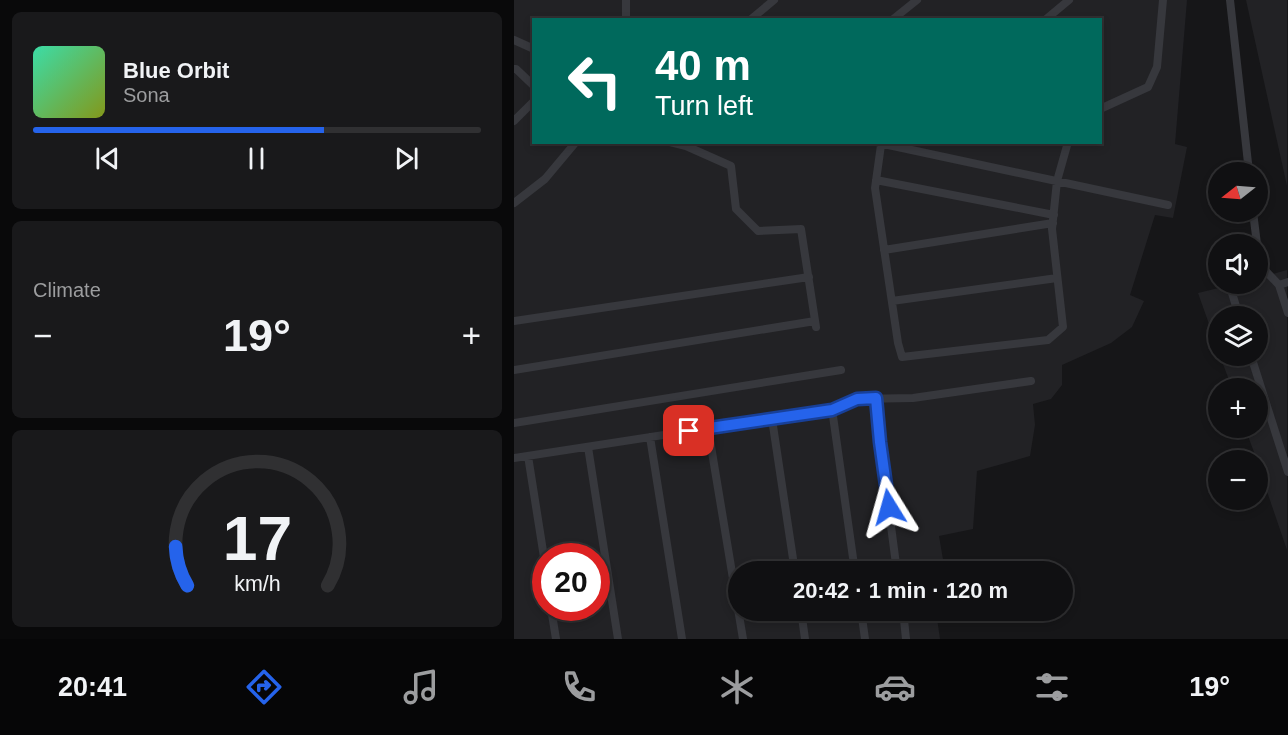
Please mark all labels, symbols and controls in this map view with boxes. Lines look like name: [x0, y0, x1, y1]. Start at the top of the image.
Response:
icon: left: [556, 42, 634, 120]
text: 40 m: [655, 42, 751, 89]
text: Blue Orbit: [123, 58, 229, 83]
text: Sona: [123, 84, 170, 106]
text: Turn left: [655, 91, 753, 121]
icon: previous: [91, 142, 124, 175]
icon: pause: [240, 142, 273, 175]
icon: next: [390, 142, 423, 175]
north arrow: [1208, 162, 1268, 222]
map controls: [1208, 162, 1268, 510]
button: sound: [1208, 234, 1268, 294]
text: Climate: [33, 279, 101, 301]
button: layers: [1208, 306, 1268, 366]
text: 19°: [223, 310, 291, 361]
text: −: [33, 317, 52, 354]
text: +: [462, 317, 481, 354]
button: +: [1208, 378, 1268, 438]
pin: [663, 405, 714, 456]
icon: arrive: [672, 414, 705, 447]
button: −: [1208, 450, 1268, 510]
position arrow: [857, 475, 921, 539]
text: 17: [222, 504, 292, 573]
speed limit sign: 20: [532, 543, 610, 621]
text: km/h: [234, 572, 280, 596]
text: 20:42 · 1 min · 120 m: [793, 578, 1008, 603]
icon: directions: [243, 666, 285, 708]
icon: music: [400, 666, 442, 708]
icon: phone: [558, 666, 600, 708]
icon: climate: [716, 666, 758, 708]
icon: car: [874, 666, 916, 708]
icon: filters: [1031, 666, 1073, 708]
text: 20:41: [58, 672, 127, 702]
text: 19°: [1189, 672, 1230, 702]

